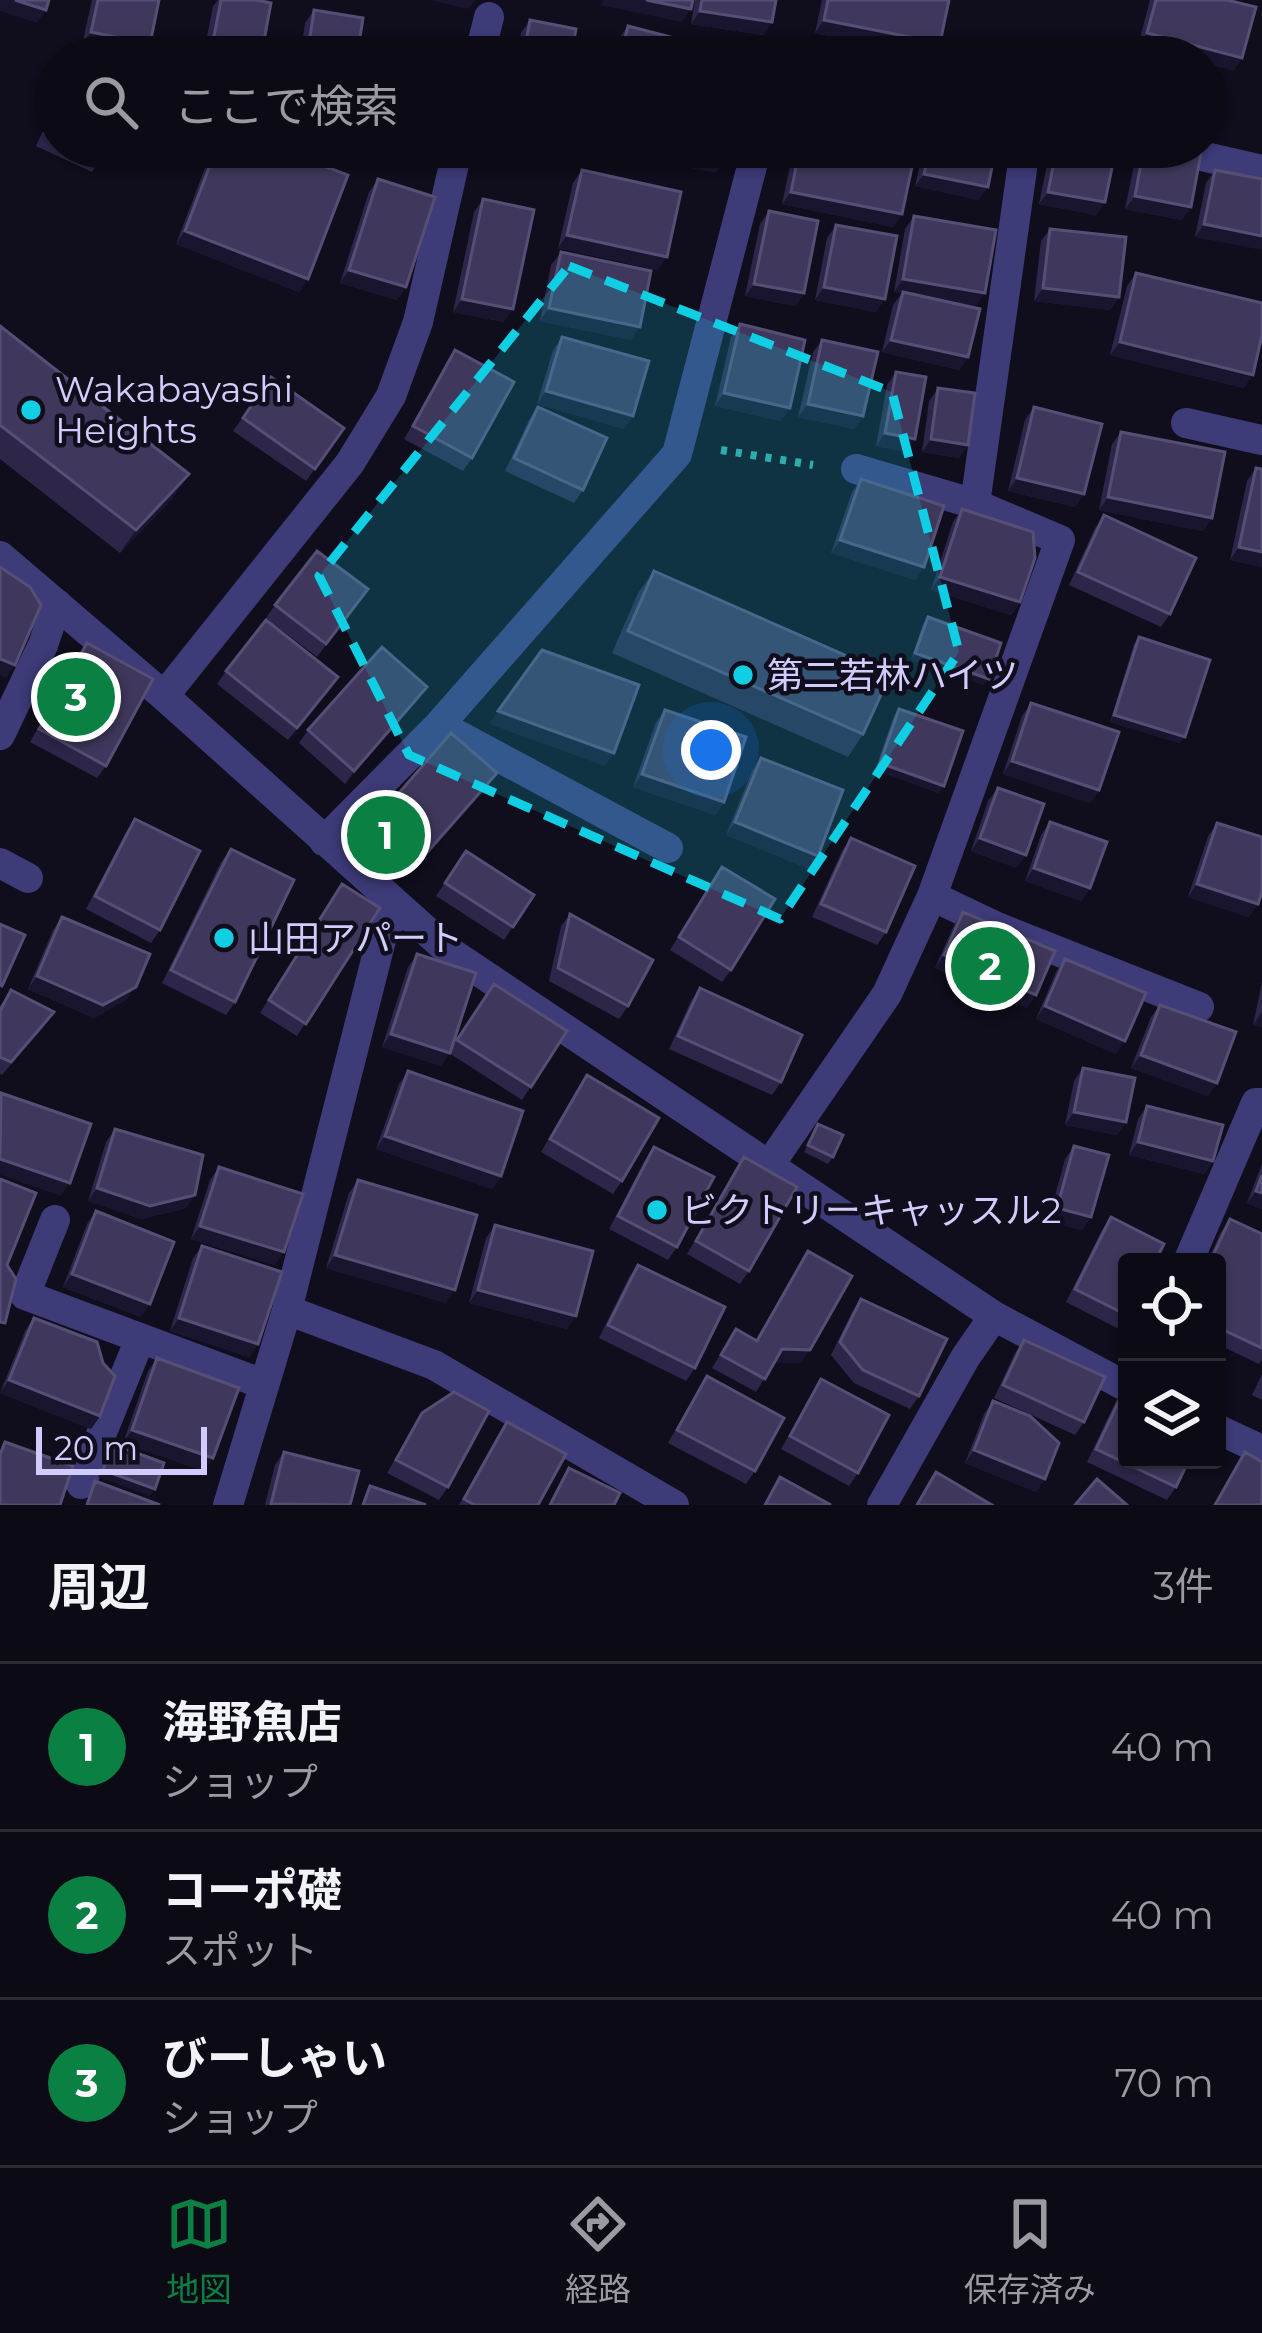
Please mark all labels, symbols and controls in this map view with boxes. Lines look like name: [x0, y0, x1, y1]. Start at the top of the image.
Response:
search box: [36, 36, 1226, 168]
icon: search: [78, 69, 144, 135]
text: ここで検索: [174, 78, 399, 133]
place label: Wakabayashi Heights: [55, 367, 293, 452]
marker: Wakabayashi Heights: [18, 397, 44, 423]
pin: 3: [37, 652, 115, 742]
place label: 第二若林ハイツ: [767, 653, 1018, 697]
marker: 第二若林ハイツ: [730, 662, 756, 688]
your location: [681, 720, 741, 780]
pin: 1: [347, 790, 425, 880]
place label: 山田アパート: [248, 916, 463, 960]
pin: 2: [951, 921, 1029, 1011]
marker: 山田アパート: [211, 925, 237, 951]
place label: ビクトリーキャッスル2: [681, 1188, 1061, 1232]
marker: ビクトリーキャッスル2: [644, 1197, 670, 1223]
map controls: [1118, 1253, 1226, 1469]
button: locate: [1118, 1253, 1226, 1361]
button: layers: [1118, 1361, 1226, 1469]
scale bar: [36, 1421, 207, 1474]
text: 20 m: [54, 1428, 138, 1468]
text: 周辺: [48, 1556, 150, 1618]
text: 3件: [1153, 1562, 1214, 1610]
text: 海野魚店: [162, 1694, 342, 1749]
text: 1: [79, 1723, 95, 1771]
text: 40 m: [1111, 1723, 1214, 1771]
text: ショップ: [162, 1758, 318, 1806]
text: コーポ礎: [162, 1862, 342, 1917]
text: 2: [75, 1891, 99, 1939]
text: 40 m: [1111, 1891, 1214, 1939]
text: スポット: [162, 1926, 318, 1974]
text: びーしゃい: [162, 2030, 387, 2085]
text: 3: [75, 2059, 99, 2107]
text: 70 m: [1114, 2059, 1214, 2107]
text: ショップ: [162, 2094, 318, 2142]
tab: 地図: [166, 2191, 232, 2311]
tab: 経路: [565, 2191, 631, 2311]
tab: 保存済み: [964, 2191, 1096, 2311]

